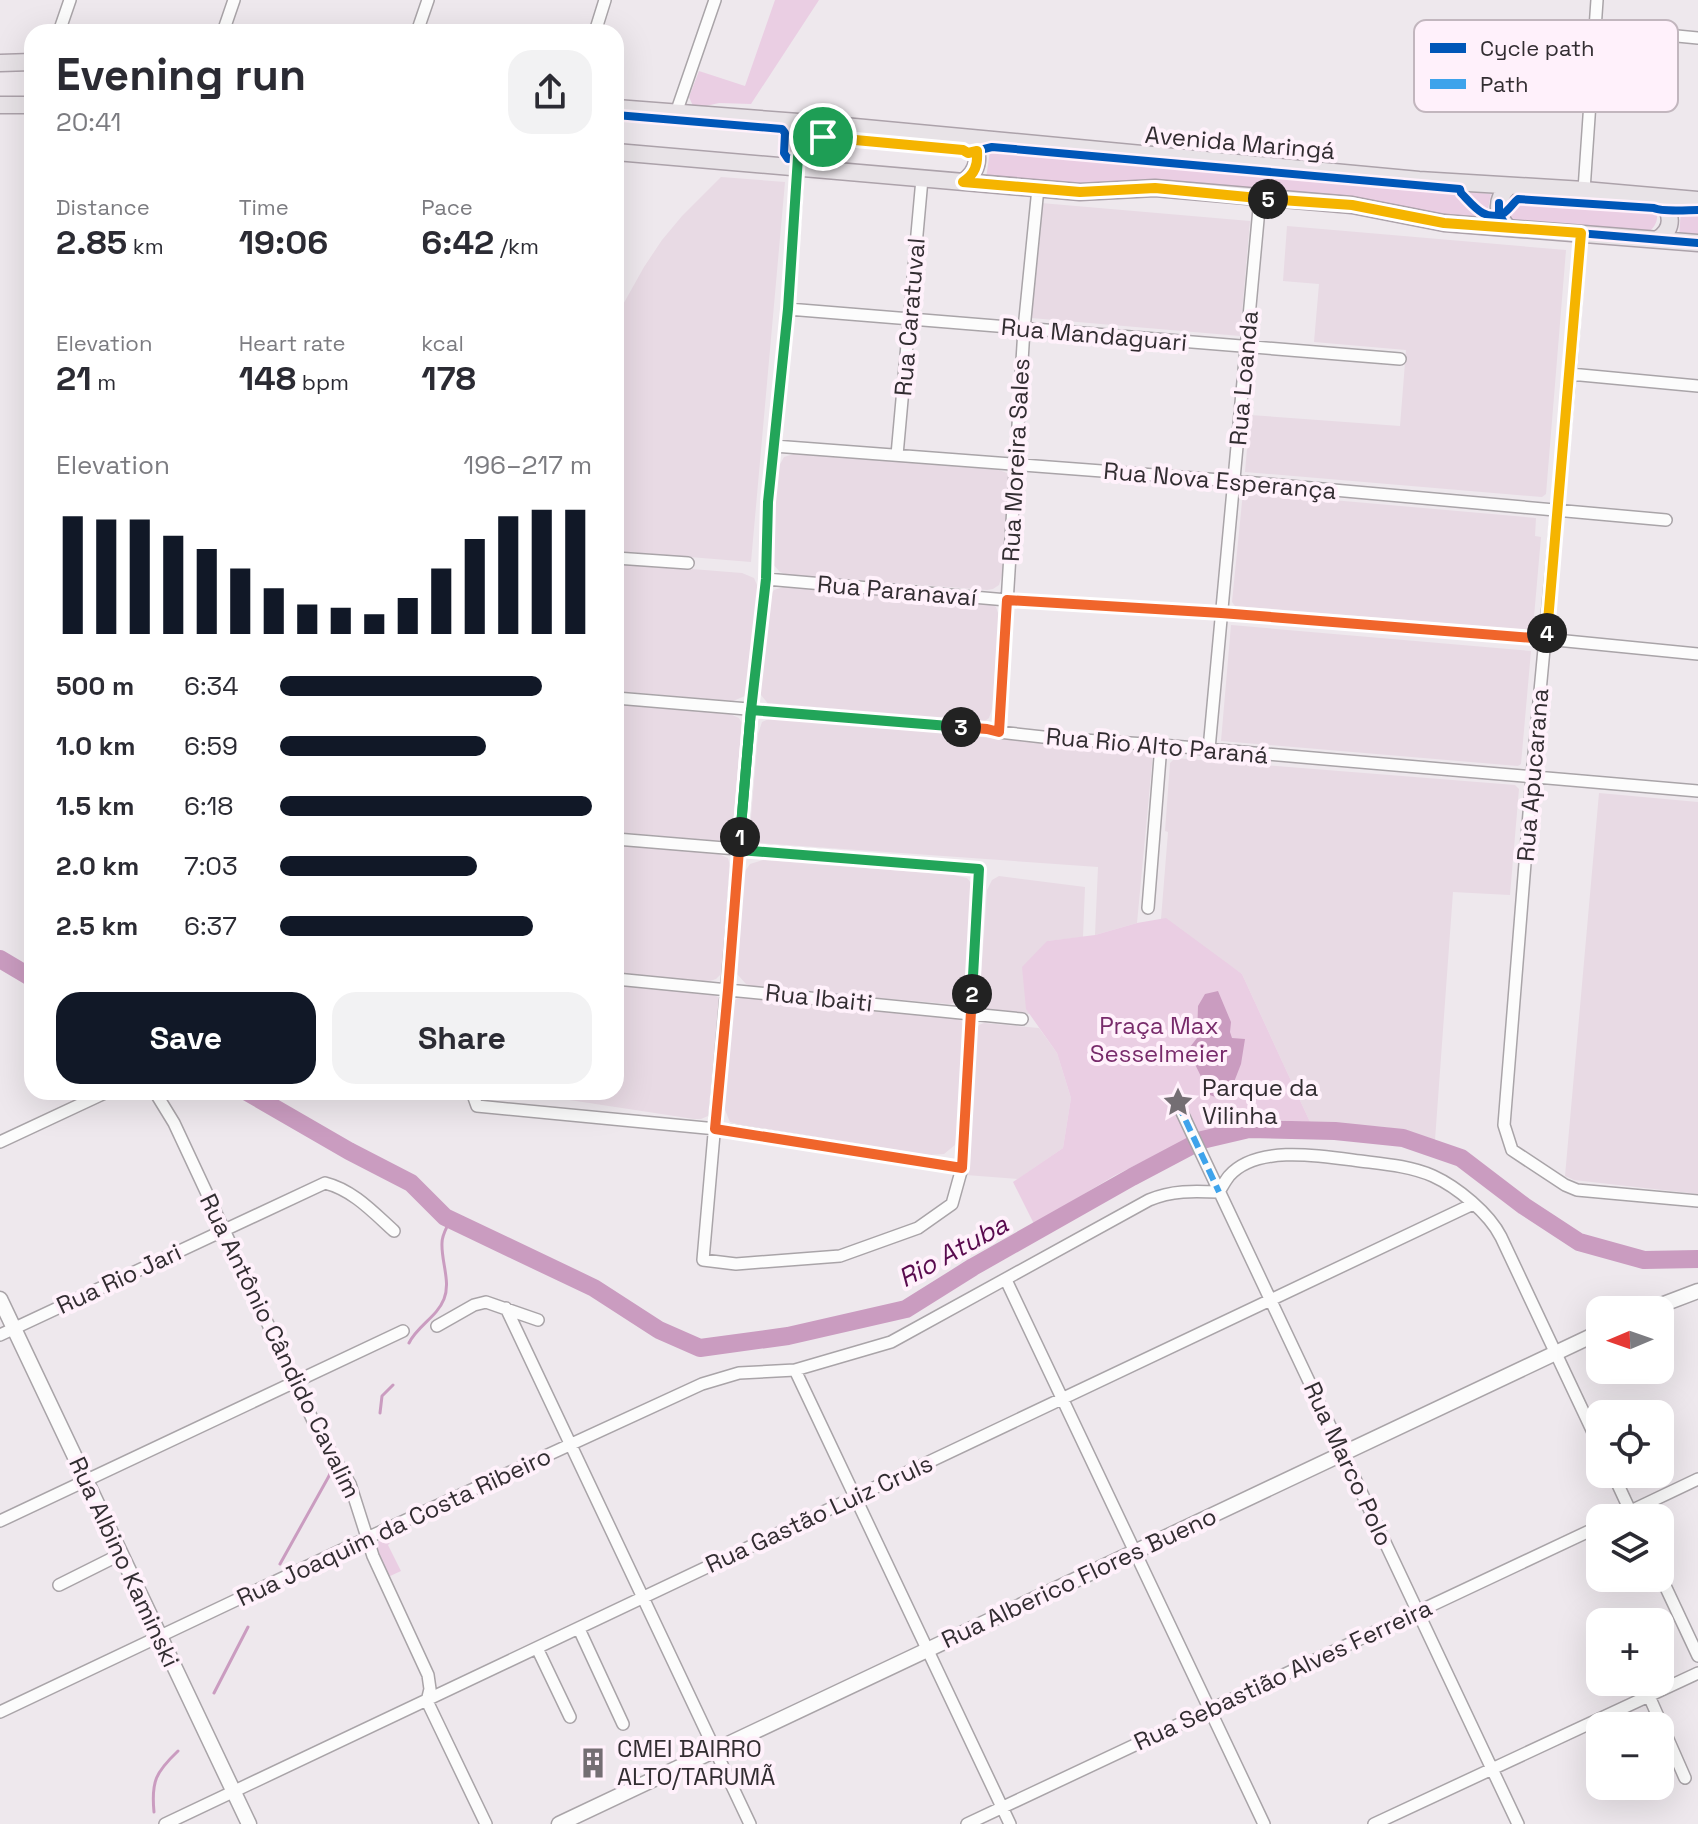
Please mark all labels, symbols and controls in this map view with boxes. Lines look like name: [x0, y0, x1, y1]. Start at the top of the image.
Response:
legend: [1414, 20, 1678, 112]
text: Cycle path: [1480, 34, 1595, 62]
text: Evening run: [56, 47, 306, 103]
button: share: [508, 50, 592, 134]
text: Path: [1480, 70, 1529, 98]
pin: [789, 103, 857, 171]
text: 20:41: [56, 105, 121, 139]
icon: arrive: [801, 115, 845, 159]
street label: Avenida Maringá: [1144, 119, 1337, 166]
pin: 5: [1248, 179, 1288, 219]
text: 5: [1261, 185, 1275, 213]
text: Distance: [56, 193, 150, 221]
text: Time: [239, 193, 289, 221]
text: Pace: [421, 193, 473, 221]
text: 2.85: [56, 221, 127, 264]
text: 19:06: [239, 221, 328, 264]
text: 6:42: [421, 221, 494, 264]
text: km: [127, 232, 164, 260]
text: /km: [494, 232, 539, 260]
street label: Rua Caratuval: [887, 237, 932, 397]
street label: Rua Loanda: [1222, 309, 1265, 447]
street label: Rua Mandaguari: [1000, 311, 1188, 358]
text: Elevation: [56, 329, 152, 357]
text: Heart rate: [239, 329, 345, 357]
text: kcal: [421, 329, 464, 357]
text: 21: [56, 357, 92, 400]
text: 148: [239, 357, 296, 400]
text: 178: [421, 357, 476, 400]
street label: Rua Moreira Sales: [995, 357, 1036, 563]
text: m: [92, 368, 116, 396]
text: bpm: [296, 368, 349, 396]
text: Elevation: [56, 448, 170, 482]
text: 196–217 m: [463, 448, 592, 482]
street label: Rua Nova Esperança: [1102, 455, 1338, 506]
street label: Rua Paranavaí: [816, 568, 978, 613]
pin: 4: [1527, 613, 1567, 653]
text: 4: [1540, 619, 1554, 647]
text: 500 m: [56, 669, 134, 703]
text: 6:34: [184, 669, 238, 703]
street label: Rua Apucarana: [1509, 687, 1556, 863]
pin: 3: [941, 707, 981, 747]
text: 3: [954, 713, 968, 741]
street label: Rua Rio Alto Paraná: [1045, 720, 1270, 771]
text: 1.0 km: [56, 729, 136, 763]
text: 6:59: [184, 729, 238, 763]
text: 1.5 km: [56, 789, 135, 823]
text: 6:18: [184, 789, 234, 823]
pin: 1: [720, 817, 760, 857]
text: 1: [735, 823, 745, 851]
text: 2.0 km: [56, 849, 139, 883]
text: 7:03: [184, 849, 238, 883]
text: 2.5 km: [56, 909, 138, 943]
text: 6:37: [184, 909, 237, 943]
pin: 2: [952, 974, 992, 1014]
street label: Rua Ibaiti: [764, 976, 874, 1019]
text: 2: [965, 980, 979, 1008]
button: Save: [56, 992, 316, 1084]
button: Share: [332, 992, 592, 1084]
park label: Praça Max Sesselmeier: [1090, 1010, 1228, 1069]
place label: Parque da Vilinha: [1202, 1072, 1319, 1131]
place icon: Parque da Vilinha: [1161, 1085, 1195, 1119]
street label: Rua Antônio Cândido Cavalim: [193, 1188, 368, 1503]
water label: Rio Atuba: [892, 1206, 1015, 1295]
street label: Rua Rio Jari: [51, 1236, 186, 1321]
north arrow: [1586, 1296, 1674, 1384]
map controls: [1586, 1296, 1674, 1800]
street label: Rua Marco Polo: [1297, 1377, 1400, 1551]
button: locate: [1586, 1400, 1674, 1488]
street label: Rua Joaquim da Costa Ribeiro: [232, 1440, 556, 1613]
street label: Rua Gastão Luiz Cruls: [700, 1447, 937, 1580]
street label: Rua Albino Kaminski: [62, 1452, 187, 1672]
street label: Rua Alberico Flores Bueno: [936, 1500, 1221, 1655]
button: layers: [1586, 1504, 1674, 1592]
street label: Rua Sebastião Alves Ferreira: [1129, 1592, 1437, 1757]
button: +: [1586, 1608, 1674, 1696]
button: −: [1586, 1712, 1674, 1800]
place label: CMEI BAIRRO ALTO/TARUMÃ: [617, 1733, 775, 1792]
building icon: CMEI BAIRRO ALTO/TARUMÃ: [576, 1746, 610, 1780]

